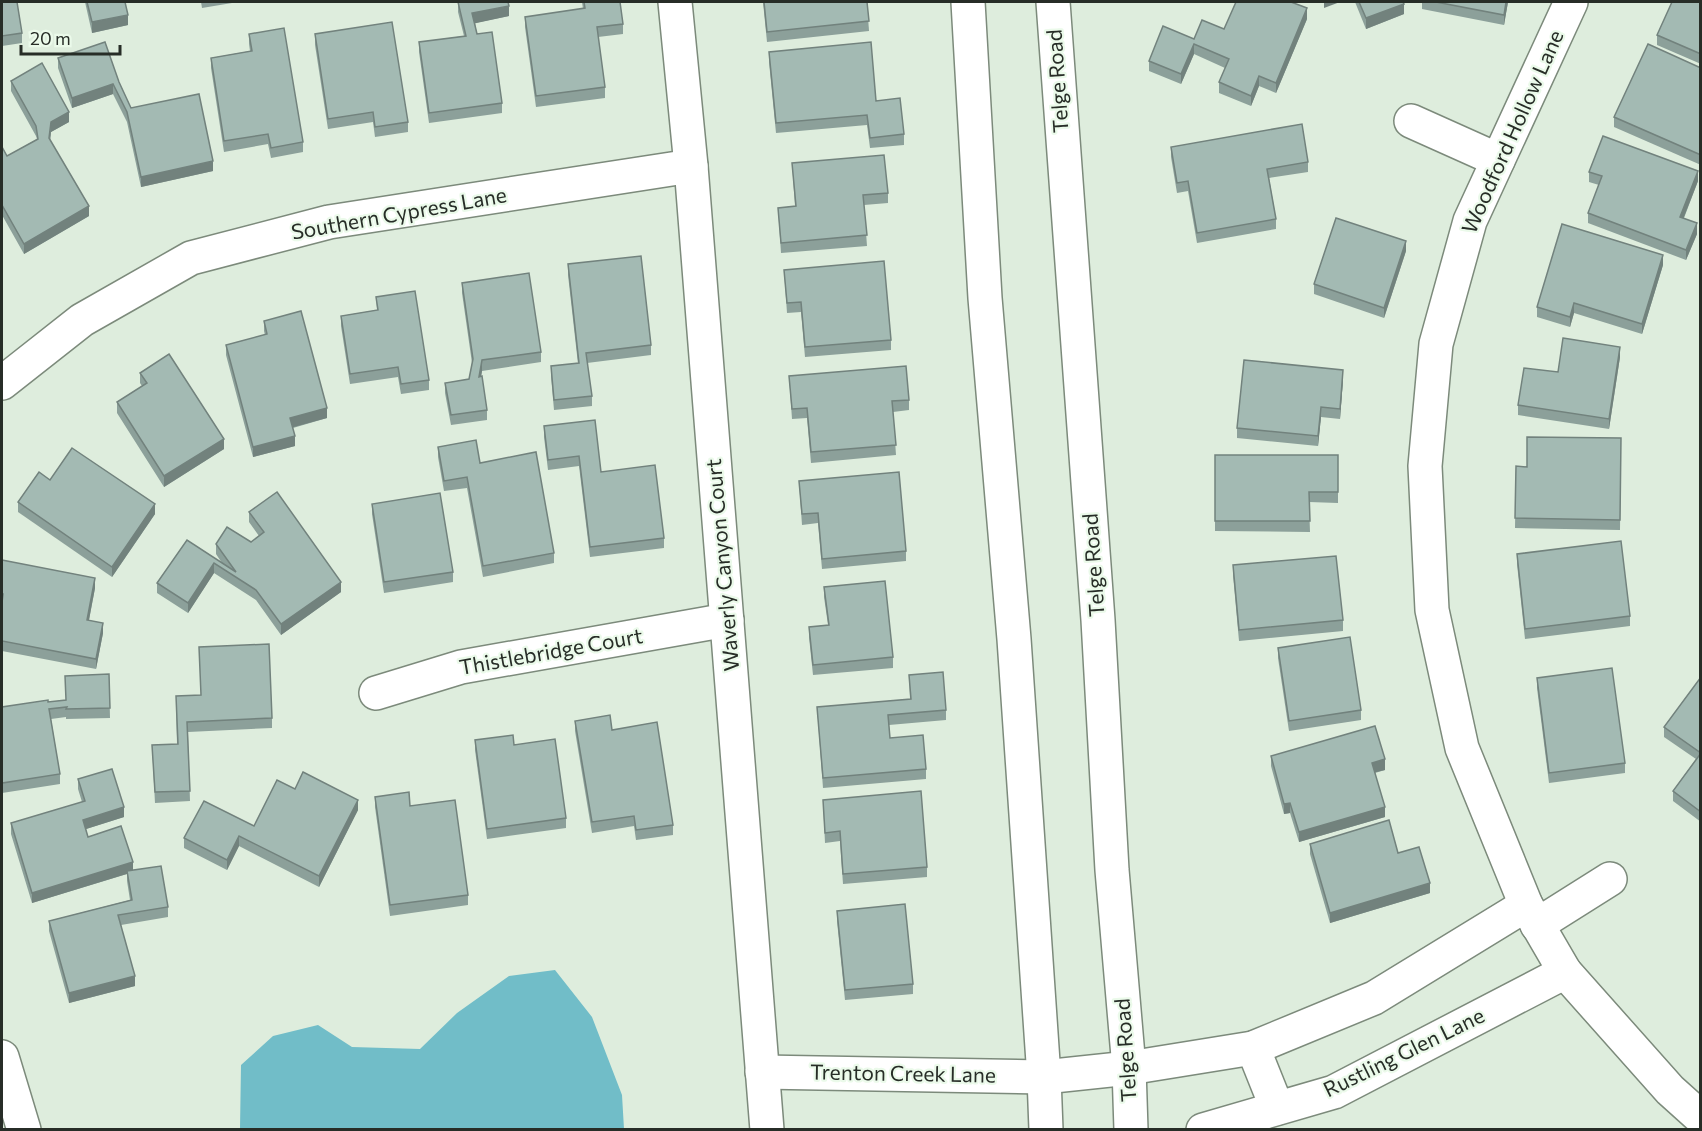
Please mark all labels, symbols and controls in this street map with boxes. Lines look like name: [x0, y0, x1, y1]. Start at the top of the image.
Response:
scale bar: [21, 18, 120, 56]
street label: Woodford Hollow Lane: [1456, 26, 1568, 237]
text: 20 m: [30, 27, 71, 49]
street label: Telge Road: [1040, 29, 1073, 134]
street label: Southern Cypress Lane: [289, 181, 508, 244]
street label: Waverly Canyon Court: [700, 458, 743, 672]
street label: Telge Road: [1076, 513, 1109, 618]
street label: Thistlebridge Court: [457, 622, 644, 679]
street label: Telge Road: [1108, 998, 1141, 1103]
street label: Rustling Glen Lane: [1319, 1002, 1488, 1101]
street label: Trenton Creek Lane: [810, 1058, 996, 1087]

